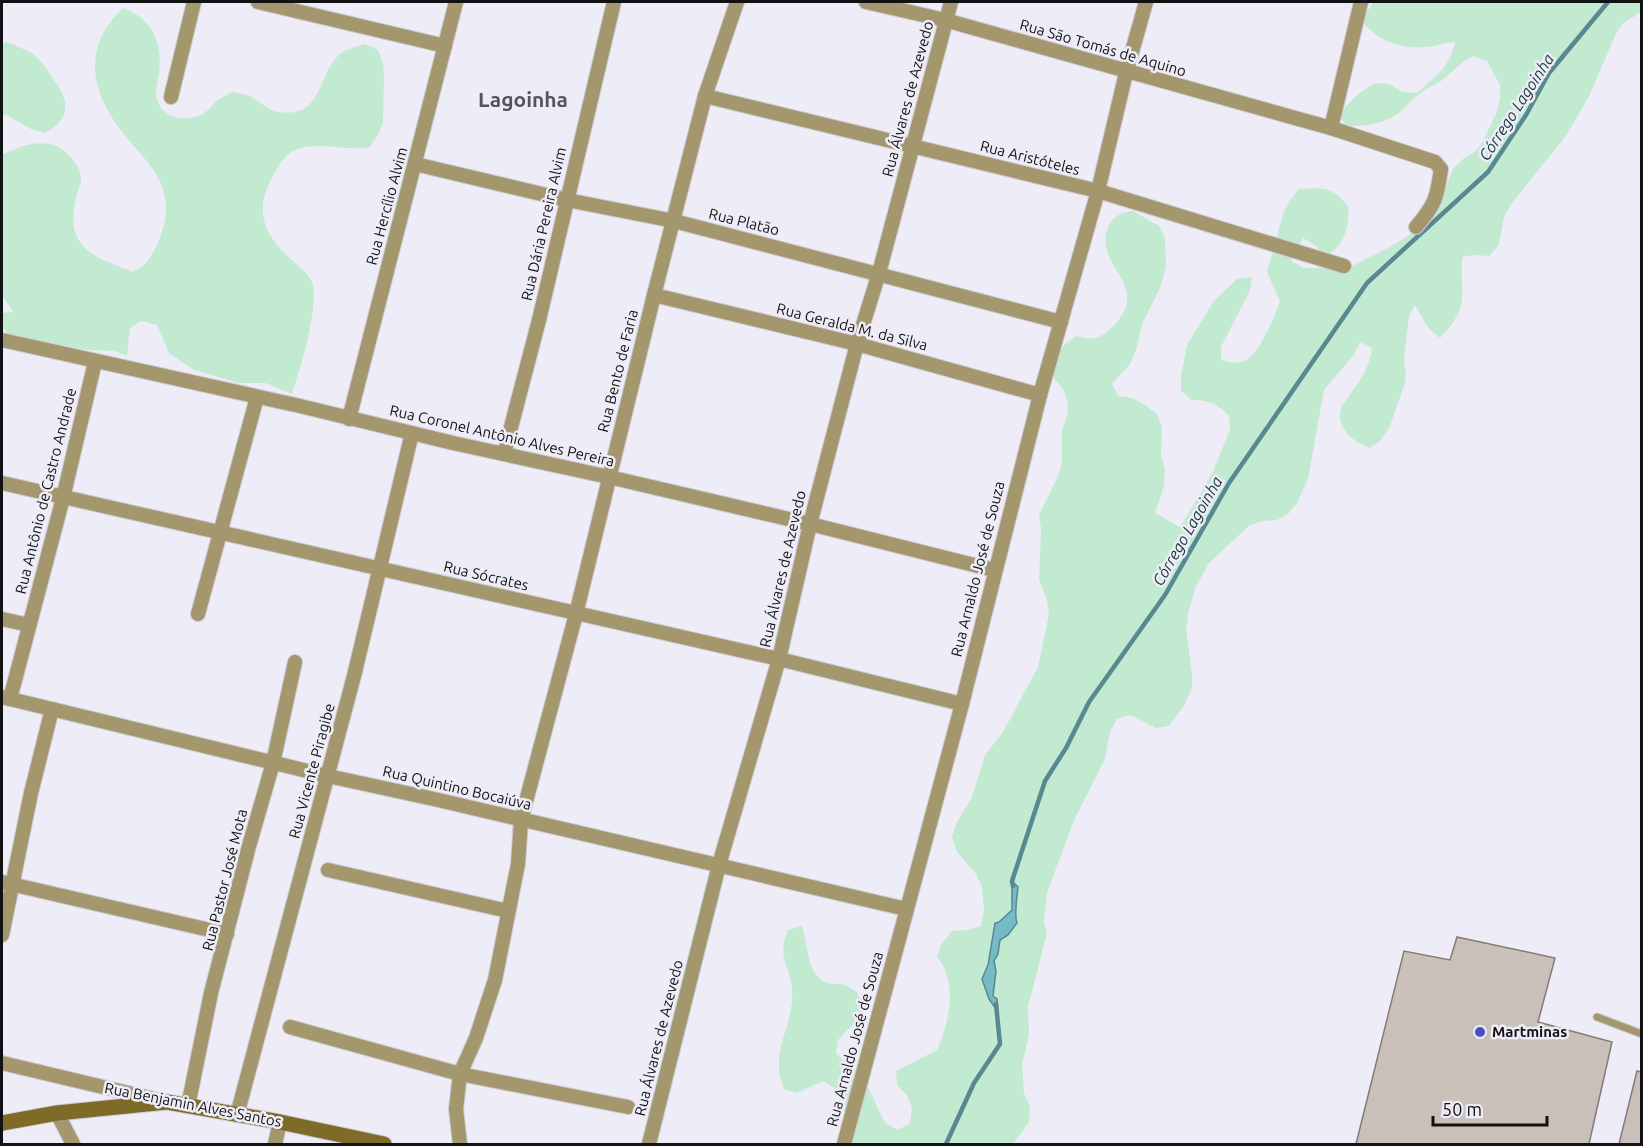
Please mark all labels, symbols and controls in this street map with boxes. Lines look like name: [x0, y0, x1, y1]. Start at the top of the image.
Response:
street label: Rua São Tomás de Aquino: [1018, 16, 1188, 79]
street label: Rua Álvares de Azevedo: [879, 19, 936, 178]
water label: Córrego Lagoinha: [1475, 50, 1557, 164]
district label: Lagoinha: [478, 87, 568, 111]
street label: Rua Aristóteles: [979, 137, 1082, 178]
street label: Rua Hercílio Alvim: [363, 145, 410, 267]
street label: Rua Dária Pereira Alvim: [518, 146, 569, 302]
street label: Rua Platão: [707, 205, 781, 238]
street label: Rua Geralda M. da Silva: [775, 300, 929, 354]
street label: Rua Bento de Faria: [594, 308, 641, 434]
street label: Rua Antônio de Castro Andrade: [12, 386, 79, 596]
street label: Rua Coronel Antônio Alves Pereira: [388, 401, 616, 470]
water label: Córrego Lagoinha: [1148, 473, 1226, 589]
street label: Rua Arnaldo José de Souza: [947, 479, 1008, 658]
street label: Rua Álvares de Azevedo: [756, 489, 809, 649]
street label: Rua Sócrates: [442, 557, 530, 594]
street label: Rua Vicente Piragibe: [285, 701, 338, 840]
street label: Rua Quintino Bocaiúva: [381, 762, 533, 813]
street label: Rua Pastor José Mota: [199, 807, 250, 953]
street label: Rua Arnaldo José de Souza: [823, 950, 886, 1128]
street label: Rua Álvares de Azevedo: [631, 958, 686, 1118]
place label: Martminas: [1492, 1023, 1567, 1040]
marker: Martminas: [1473, 1025, 1487, 1039]
street label: Rua Benjamin Alves Santos: [103, 1079, 283, 1130]
scale bar: [1433, 1089, 1547, 1127]
text: 50 m: [1442, 1099, 1482, 1119]

